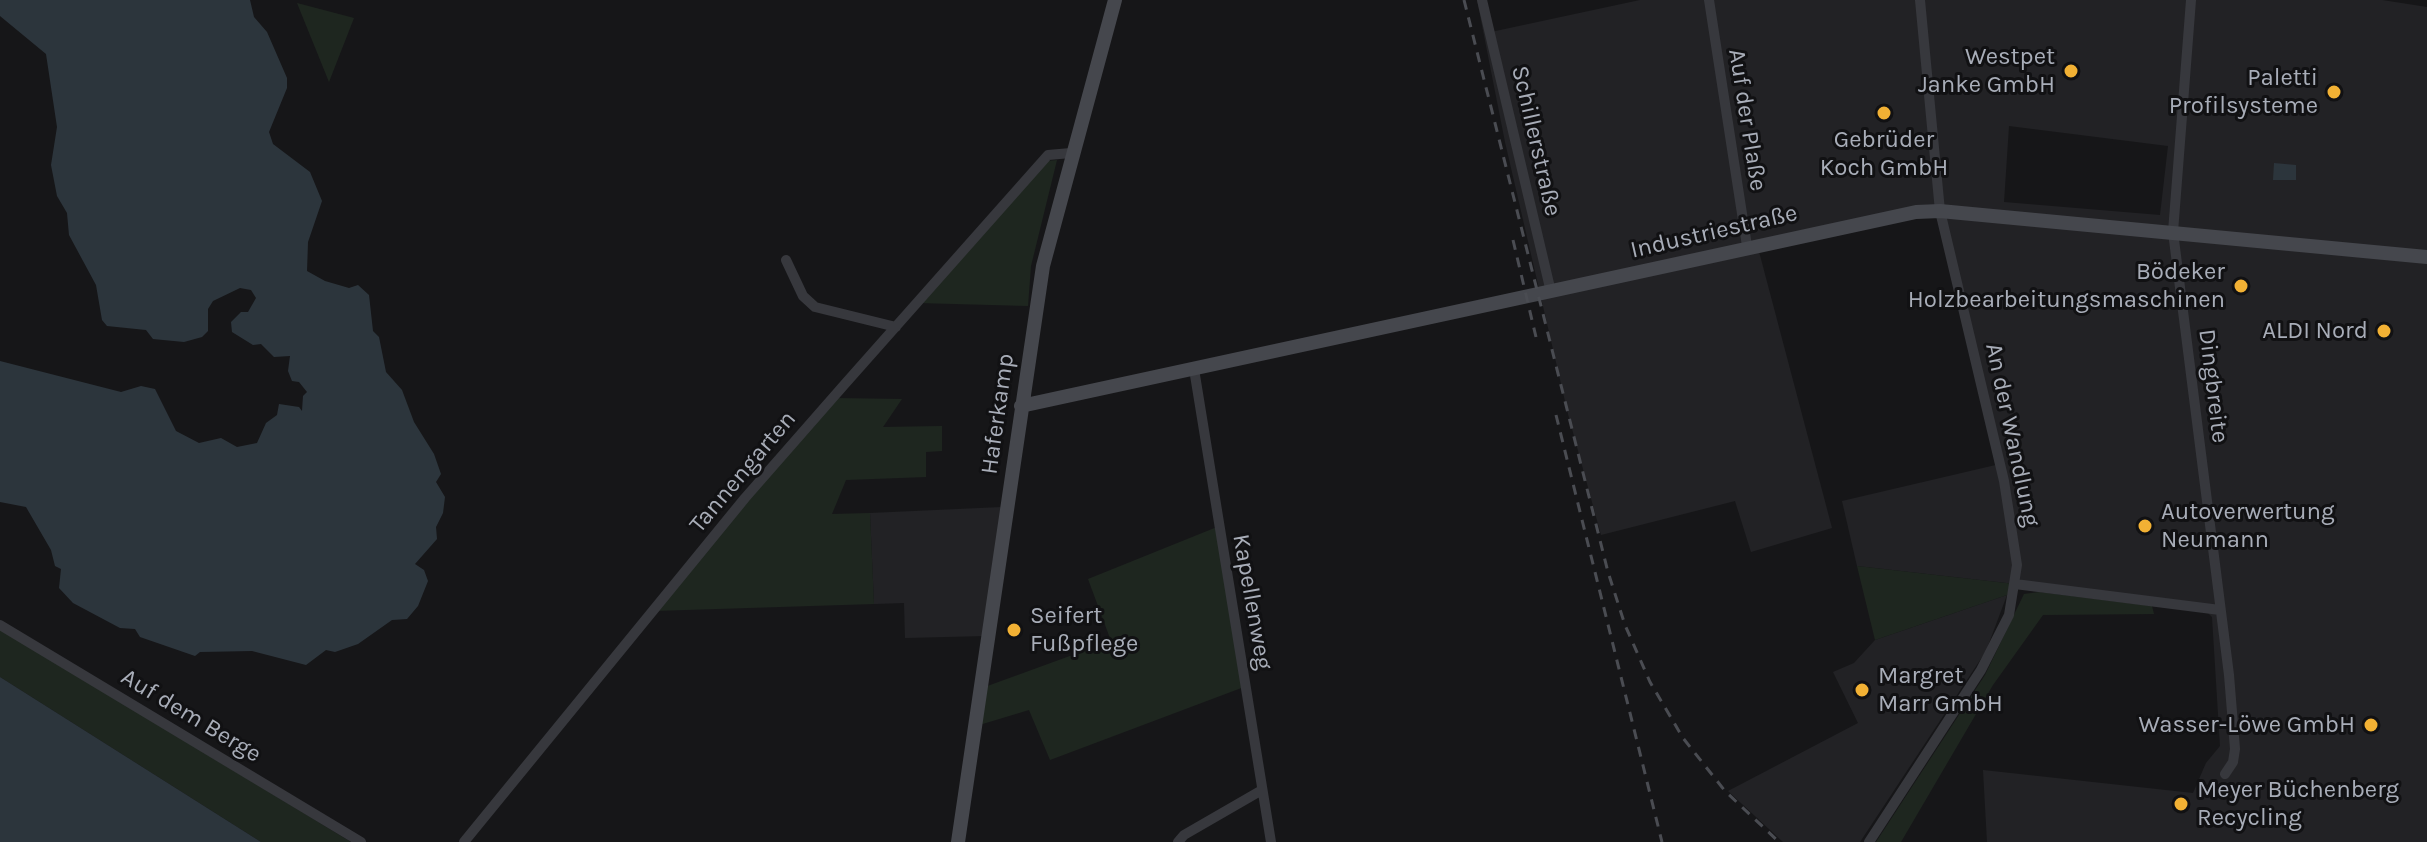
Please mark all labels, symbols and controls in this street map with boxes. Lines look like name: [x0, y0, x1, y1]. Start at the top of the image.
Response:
place label: Westpet Janke GmbH: [1918, 43, 2055, 99]
street label: Auf der Plaße: [1722, 47, 1772, 193]
marker: Westpet Janke GmbH: [2062, 62, 2080, 80]
street label: Schillerstraße: [1505, 63, 1567, 219]
place label: Paletti Profilsysteme: [2169, 64, 2318, 120]
marker: Paletti Profilsysteme: [2325, 83, 2343, 101]
marker: Gebrüder Koch GmbH: [1875, 104, 1893, 122]
place label: Gebrüder Koch GmbH: [1820, 126, 1948, 182]
street label: Industriestraße: [1628, 199, 1800, 265]
place label: Bödeker Holzbearbeitungsmaschinen: [1908, 258, 2225, 314]
marker: Bödeker Holzbearbeitungsmaschinen: [2232, 277, 2250, 295]
place label: ALDI Nord: [2262, 317, 2368, 345]
marker: ALDI Nord: [2375, 322, 2393, 340]
street label: Dingbreite: [2192, 327, 2234, 445]
street label: An der Wandlung: [1978, 341, 2046, 529]
street label: Haferkamp: [975, 352, 1021, 476]
street label: Tannengarten: [684, 405, 802, 539]
place label: Autoverwertung Neumann: [2161, 498, 2334, 554]
marker: Autoverwertung Neumann: [2136, 517, 2154, 535]
street label: Kapellenweg: [1226, 532, 1278, 672]
place label: Seifert Fußpflege: [1030, 602, 1138, 658]
marker: Seifert Fußpflege: [1005, 621, 1023, 639]
place label: Margret Marr GmbH: [1878, 662, 2003, 718]
street label: Auf dem Berge: [116, 663, 266, 769]
marker: Margret Marr GmbH: [1853, 681, 1871, 699]
place label: Wasser-Löwe GmbH: [2139, 711, 2355, 739]
marker: Wasser-Löwe GmbH: [2362, 716, 2380, 734]
place label: Meyer Büchenberg Recycling: [2197, 776, 2399, 832]
marker: Meyer Büchenberg Recycling: [2172, 795, 2190, 813]

